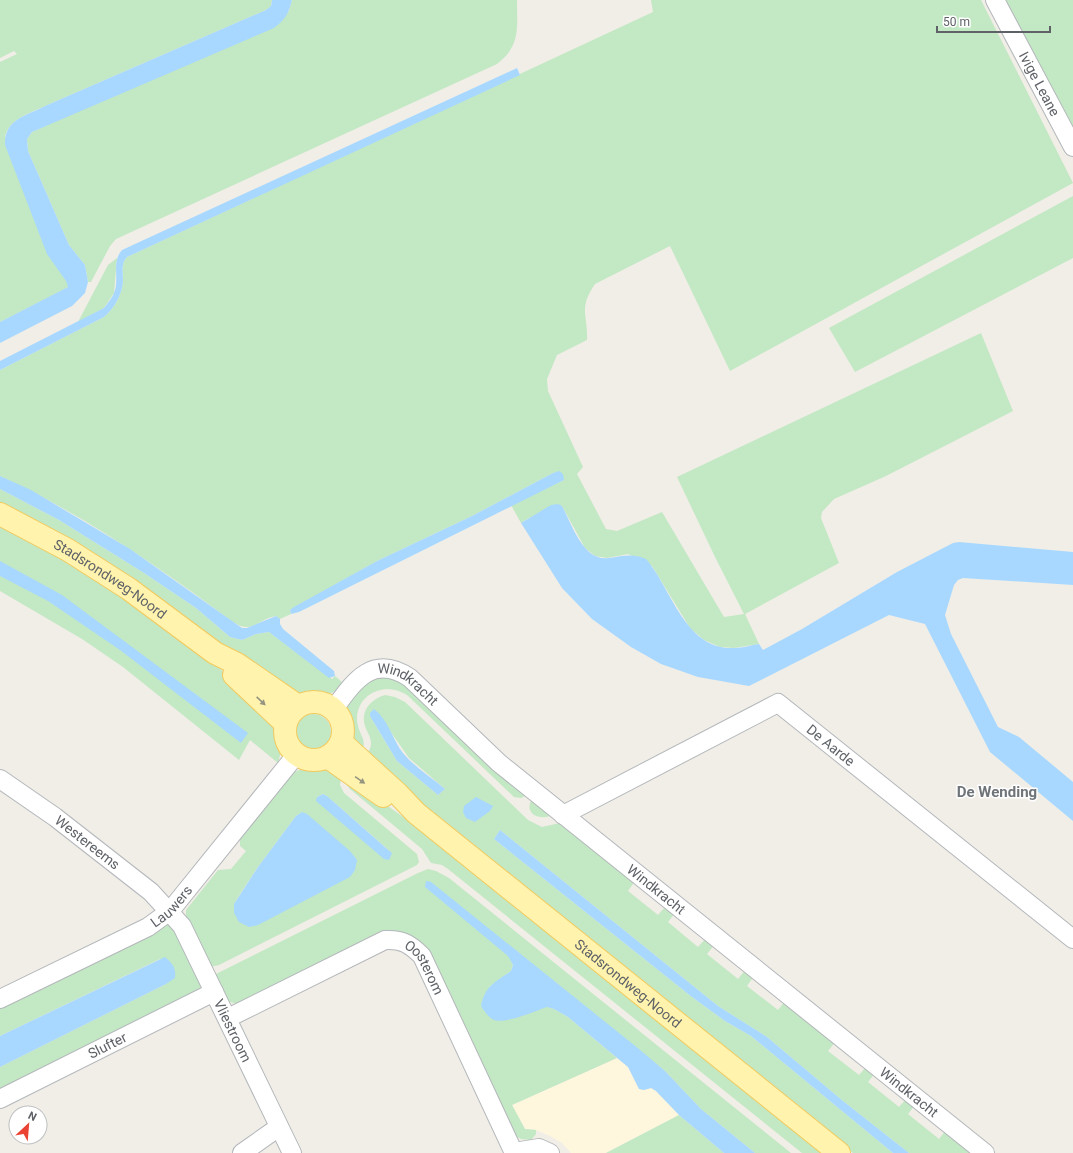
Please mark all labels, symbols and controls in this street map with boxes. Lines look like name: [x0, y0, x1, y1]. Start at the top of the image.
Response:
scale bar: [937, 8, 1050, 34]
text: 50 m: [943, 15, 970, 29]
street label: Ivige Leane: [1016, 49, 1063, 119]
street label: Stadsrondweg-Noord: [51, 536, 170, 622]
street label: Windkracht: [378, 660, 442, 709]
one-way arrow: [257, 696, 266, 705]
street label: De Aarde: [804, 721, 858, 769]
one-way arrow: [355, 776, 366, 784]
district label: De Wending: [957, 783, 1037, 801]
street label: Westereems: [52, 812, 123, 873]
street label: Windkracht: [624, 861, 689, 918]
street label: Lauwers: [147, 882, 195, 931]
street label: Stadsrondweg-Noord: [572, 936, 685, 1031]
street label: Oosterom: [402, 937, 447, 997]
street label: Vliestroom: [211, 997, 255, 1065]
street label: Slufter: [85, 1029, 130, 1062]
street label: Windkracht: [877, 1064, 942, 1121]
north arrow: [8, 1105, 48, 1145]
text: N: [26, 1109, 39, 1124]

